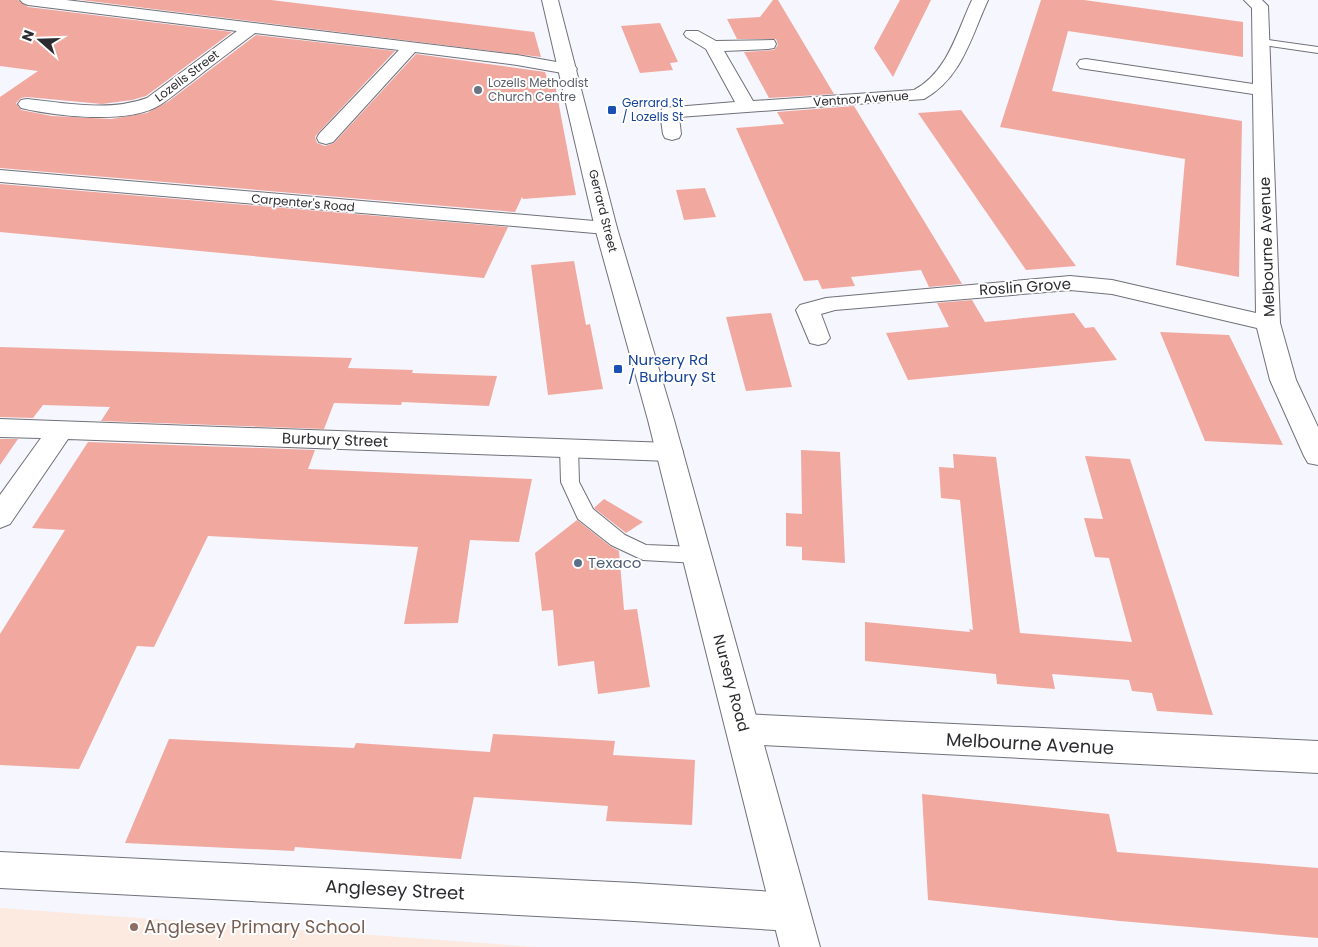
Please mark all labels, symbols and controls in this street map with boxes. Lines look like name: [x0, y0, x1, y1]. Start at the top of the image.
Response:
north arrow: [15, 15, 65, 65]
text: N: [17, 27, 39, 44]
street label: Lozells Street: [151, 46, 222, 105]
place label: Lozells Methodist Church Centre: [488, 74, 588, 105]
marker: Lozells Methodist Church Centre: [472, 84, 484, 96]
street label: Ventnor Avenue: [813, 87, 909, 110]
place label: Gerrard St / Lozells St: [622, 94, 683, 125]
marker: Gerrard St / Lozells St: [606, 104, 618, 116]
street label: Gerrard Street: [585, 168, 622, 254]
street label: Melbourne Avenue: [1254, 177, 1279, 317]
street label: Carpenter's Road: [251, 190, 356, 215]
street label: Roslin Grove: [978, 273, 1072, 300]
place label: Nursery Rd / Burbury St: [628, 349, 716, 387]
marker: Nursery Rd / Burbury St: [612, 363, 624, 375]
street label: Burbury Street: [282, 427, 388, 452]
place label: Texaco: [588, 552, 641, 573]
marker: Texaco: [572, 557, 584, 569]
street label: Nursery Road: [708, 632, 755, 734]
street label: Melbourne Avenue: [945, 727, 1115, 760]
street label: Anglesey Street: [325, 873, 465, 906]
place label: Anglesey Primary School: [144, 914, 365, 939]
marker: Anglesey Primary School: [128, 921, 140, 933]

